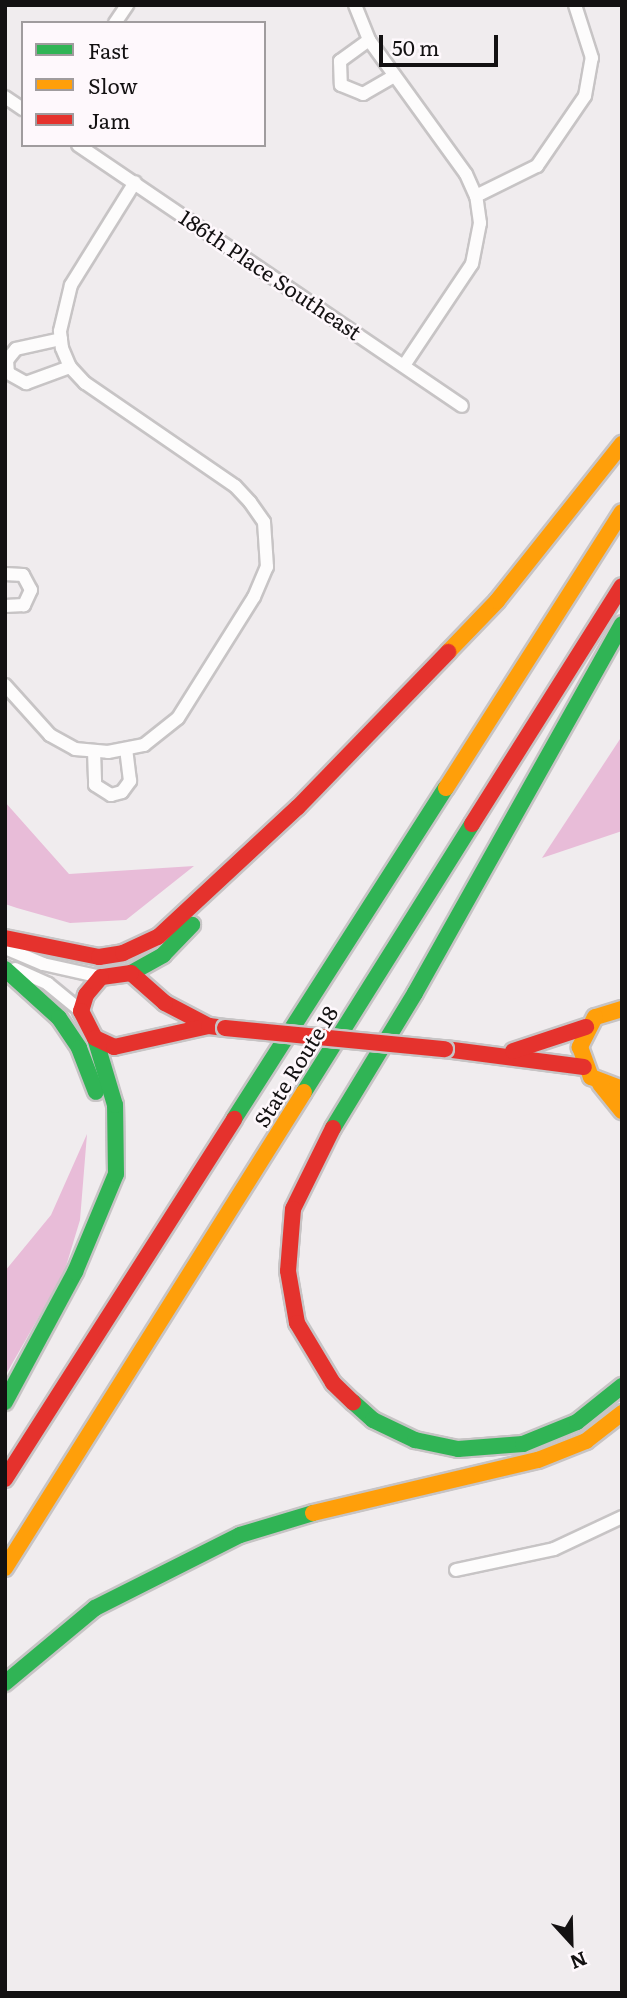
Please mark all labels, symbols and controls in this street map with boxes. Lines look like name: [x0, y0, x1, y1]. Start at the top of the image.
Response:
legend: [21, 21, 266, 147]
scale bar: [382, 21, 501, 65]
text: 50 m: [392, 31, 439, 62]
text: Fast: [88, 34, 129, 65]
text: Slow: [88, 69, 138, 100]
text: Jam: [88, 104, 130, 135]
street label: 186th Place Southeast: [175, 204, 367, 344]
street label: State Route 18: [248, 1001, 342, 1131]
north arrow: [536, 1907, 606, 1977]
text: N: [566, 1945, 592, 1977]

